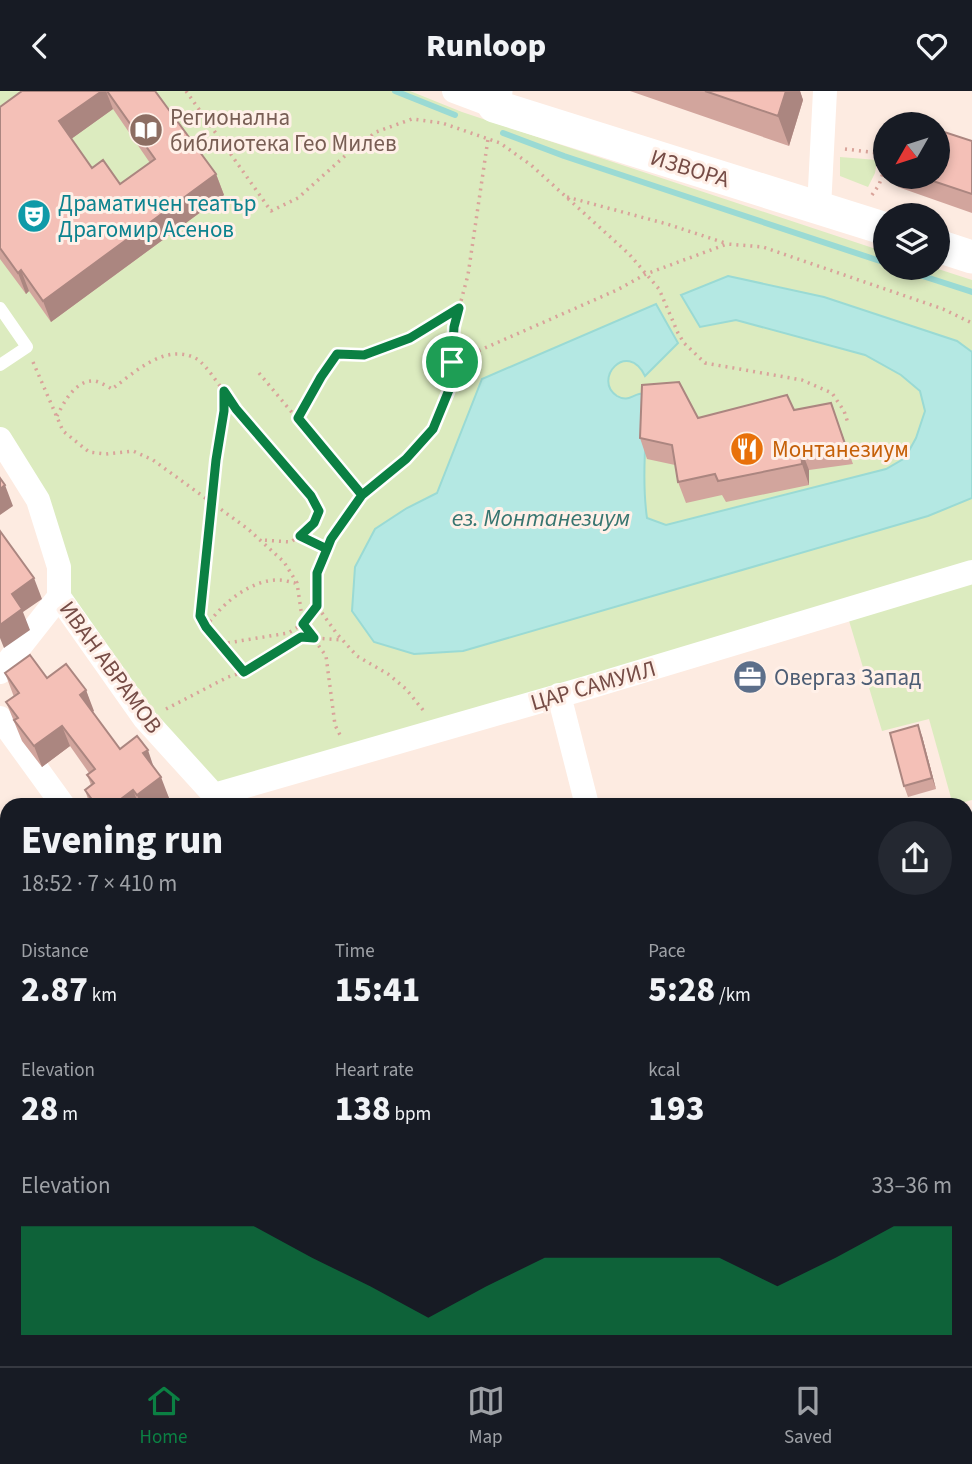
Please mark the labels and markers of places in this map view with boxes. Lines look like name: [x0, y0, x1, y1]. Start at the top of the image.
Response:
place label: Регионална библиотека Гео Милев: [170, 101, 397, 160]
library icon: Регионална библиотека Гео Милев: [127, 111, 165, 149]
place label: Драматичен театър Драгомир Асенов: [58, 187, 257, 246]
theatre icon: Драматичен театър Драгомир Асенов: [15, 197, 53, 235]
pin: [422, 332, 482, 392]
restaurant icon: Монтанезиум: [728, 430, 766, 468]
place label: Монтанезиум: [772, 433, 909, 466]
office icon: Овергаз Запад: [731, 658, 769, 696]
place label: Овергаз Запад: [774, 661, 921, 694]

